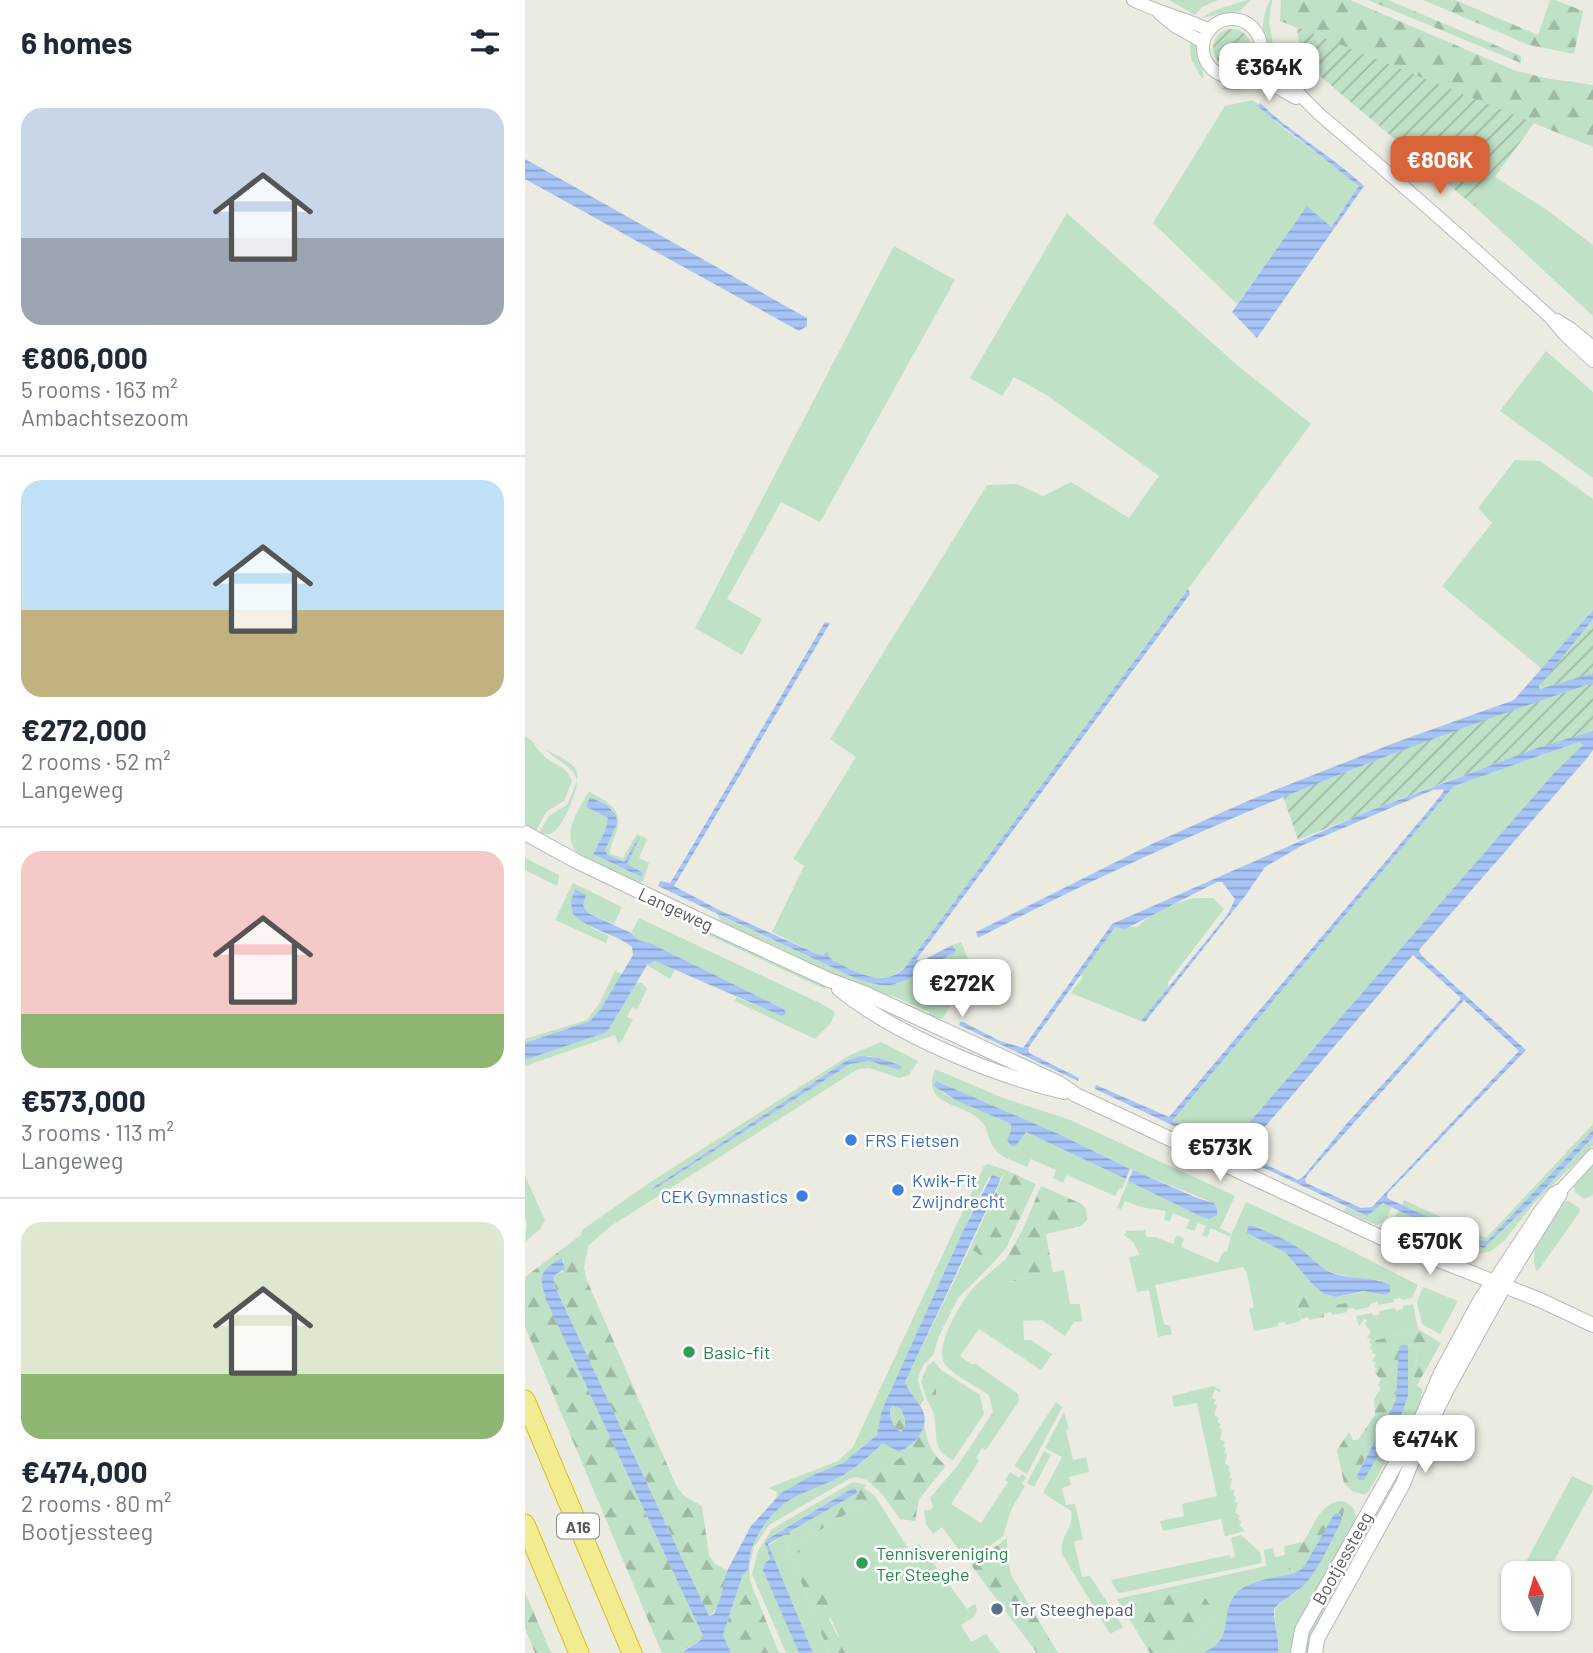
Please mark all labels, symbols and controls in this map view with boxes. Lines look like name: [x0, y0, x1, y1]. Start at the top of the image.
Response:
icon: filters: [466, 23, 504, 61]
text: 6 homes: [21, 24, 132, 60]
pin: €364K: [1220, 43, 1318, 103]
text: €364K: [1235, 52, 1303, 80]
pin: €806K: [1391, 136, 1489, 196]
text: €806K: [1407, 145, 1473, 173]
icon: home: [200, 154, 326, 280]
text: €806,000: [21, 339, 148, 375]
text: 5 rooms · 163 m²: [21, 375, 178, 403]
text: Ambachtsezoom: [21, 403, 189, 431]
icon: home: [200, 526, 326, 652]
text: €272,000: [21, 711, 147, 747]
text: 2 rooms · 52 m²: [21, 747, 171, 775]
text: Langeweg: [21, 775, 123, 803]
street label: Langeweg: [635, 882, 717, 936]
icon: home: [200, 897, 326, 1023]
pin: €272K: [913, 960, 1011, 1019]
text: €272K: [929, 968, 995, 996]
text: €573,000: [21, 1082, 146, 1118]
text: 3 rooms · 113 m²: [21, 1118, 174, 1146]
pin: €573K: [1171, 1124, 1269, 1183]
place label: FRS Fietsen: [865, 1129, 959, 1151]
marker: FRS Fietsen: [843, 1132, 859, 1148]
text: €573K: [1187, 1132, 1253, 1160]
text: Langeweg: [21, 1146, 123, 1174]
place label: Kwik-Fit Zwijndrecht: [912, 1169, 1005, 1212]
marker: Kwik-Fit Zwijndrecht: [890, 1182, 906, 1198]
place label: CEK Gymnastics: [661, 1185, 788, 1207]
marker: CEK Gymnastics: [794, 1188, 810, 1204]
pin: €570K: [1381, 1218, 1479, 1277]
text: €570K: [1397, 1226, 1463, 1254]
icon: home: [200, 1268, 326, 1394]
place label: Basic-fit: [703, 1341, 771, 1363]
marker: Basic-fit: [681, 1344, 697, 1360]
pin: €474K: [1376, 1416, 1474, 1475]
text: €474K: [1392, 1424, 1458, 1452]
text: €474,000: [21, 1453, 148, 1489]
text: 2 rooms · 80 m²: [21, 1489, 171, 1517]
street label: Bootjessteeg: [1307, 1507, 1377, 1609]
road number: A16: [557, 1514, 599, 1538]
text: Bootjessteeg: [21, 1517, 153, 1545]
place label: Tennisvereniging Ter Steeghe: [876, 1542, 1008, 1585]
marker: Tennisvereniging Ter Steeghe: [854, 1555, 870, 1571]
north arrow: [1501, 1561, 1571, 1631]
map controls: [1501, 1561, 1571, 1631]
place label: Ter Steeghepad: [1011, 1598, 1133, 1620]
marker: Ter Steeghepad: [989, 1601, 1005, 1617]

